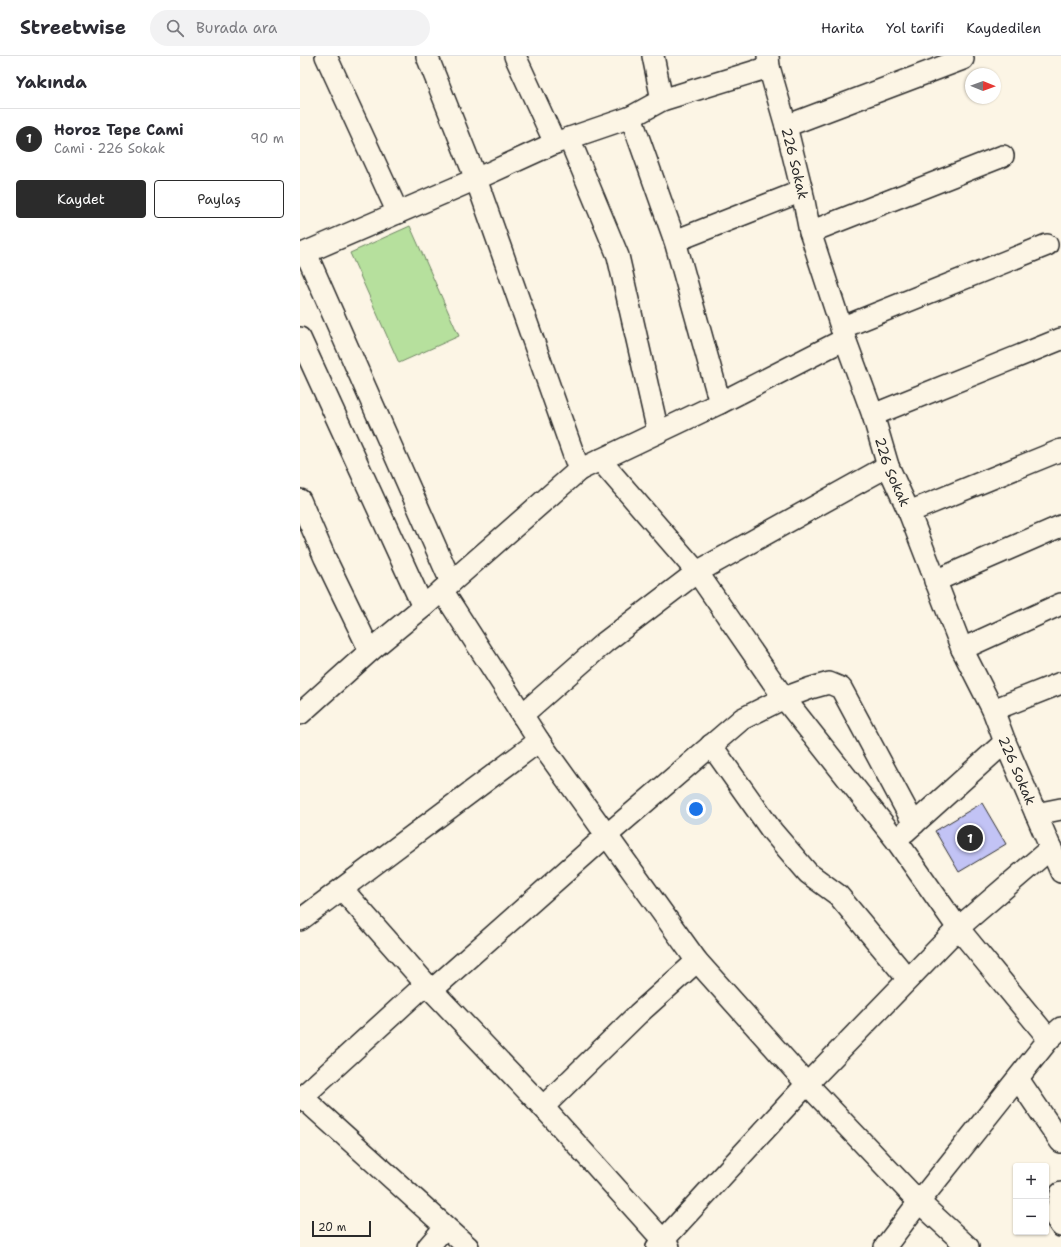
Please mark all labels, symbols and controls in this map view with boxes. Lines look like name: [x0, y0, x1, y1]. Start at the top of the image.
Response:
search box: [150, 10, 430, 46]
text: Streetwise: [20, 15, 126, 40]
icon: search: [164, 17, 186, 39]
text: Burada ara: [196, 18, 277, 38]
text: Harita: [821, 19, 864, 37]
text: Yol tarifi: [886, 19, 944, 37]
text: Kaydedilen: [966, 19, 1041, 37]
north arrow: [965, 68, 1001, 104]
text: Yakında: [16, 71, 87, 93]
text: Horoz Tepe Cami: [54, 120, 184, 140]
street label: 226 Sokak: [778, 126, 812, 201]
text: 1: [26, 130, 32, 147]
text: 90 m: [250, 130, 284, 147]
text: Cami · 226 Sokak: [54, 140, 165, 157]
button: Kaydet: [16, 180, 146, 218]
button: Paylaş: [154, 180, 284, 218]
street label: 226 Sokak: [871, 435, 914, 510]
street label: 226 Sokak: [995, 734, 1040, 808]
your location: [686, 799, 706, 819]
pin: 1: [957, 823, 983, 853]
map controls: [1013, 1163, 1049, 1235]
button: +: [1013, 1163, 1049, 1199]
button: −: [1013, 1199, 1049, 1235]
scale bar: [312, 1219, 371, 1238]
text: 20 m: [318, 1220, 346, 1235]

